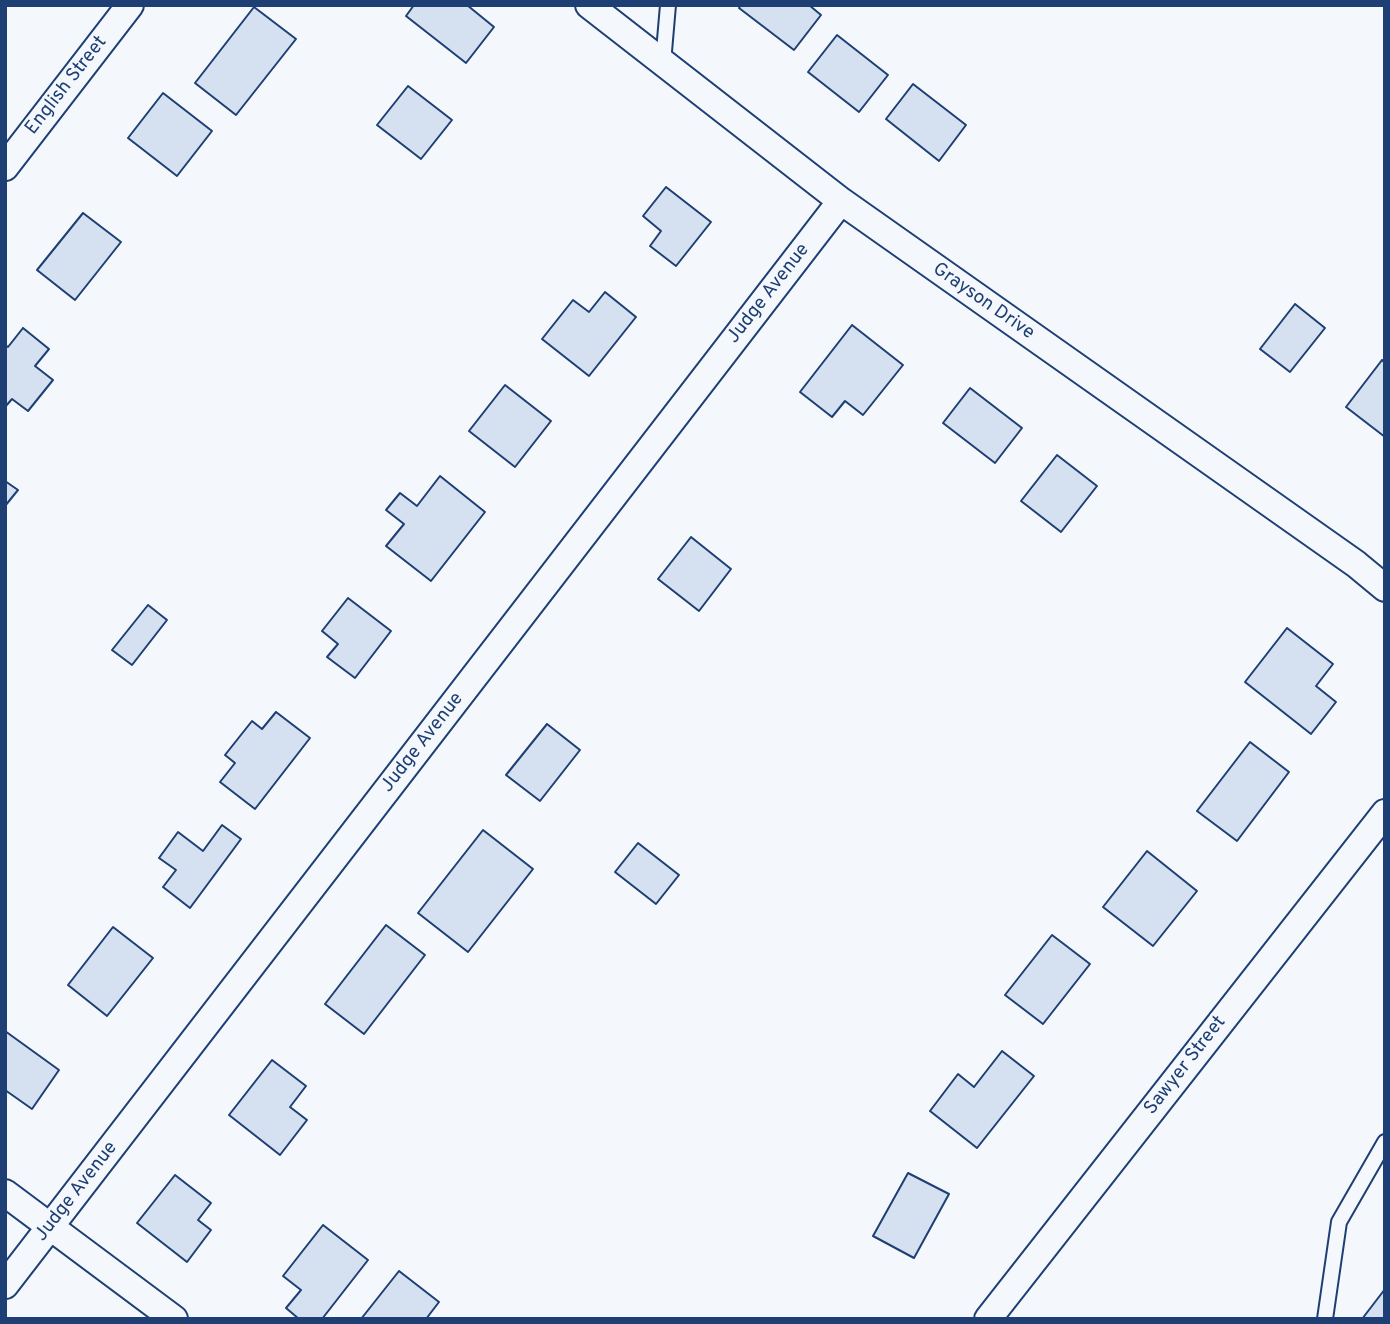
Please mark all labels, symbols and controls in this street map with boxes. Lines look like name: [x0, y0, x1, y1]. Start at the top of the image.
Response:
street label: English Street: [21, 32, 113, 140]
street label: Judge Avenue: [723, 240, 815, 348]
street label: Grayson Drive: [928, 259, 1038, 345]
street label: Judge Avenue: [377, 689, 469, 797]
street label: Sawyer Street: [1140, 1012, 1232, 1120]
street label: Judge Avenue: [31, 1138, 123, 1246]

